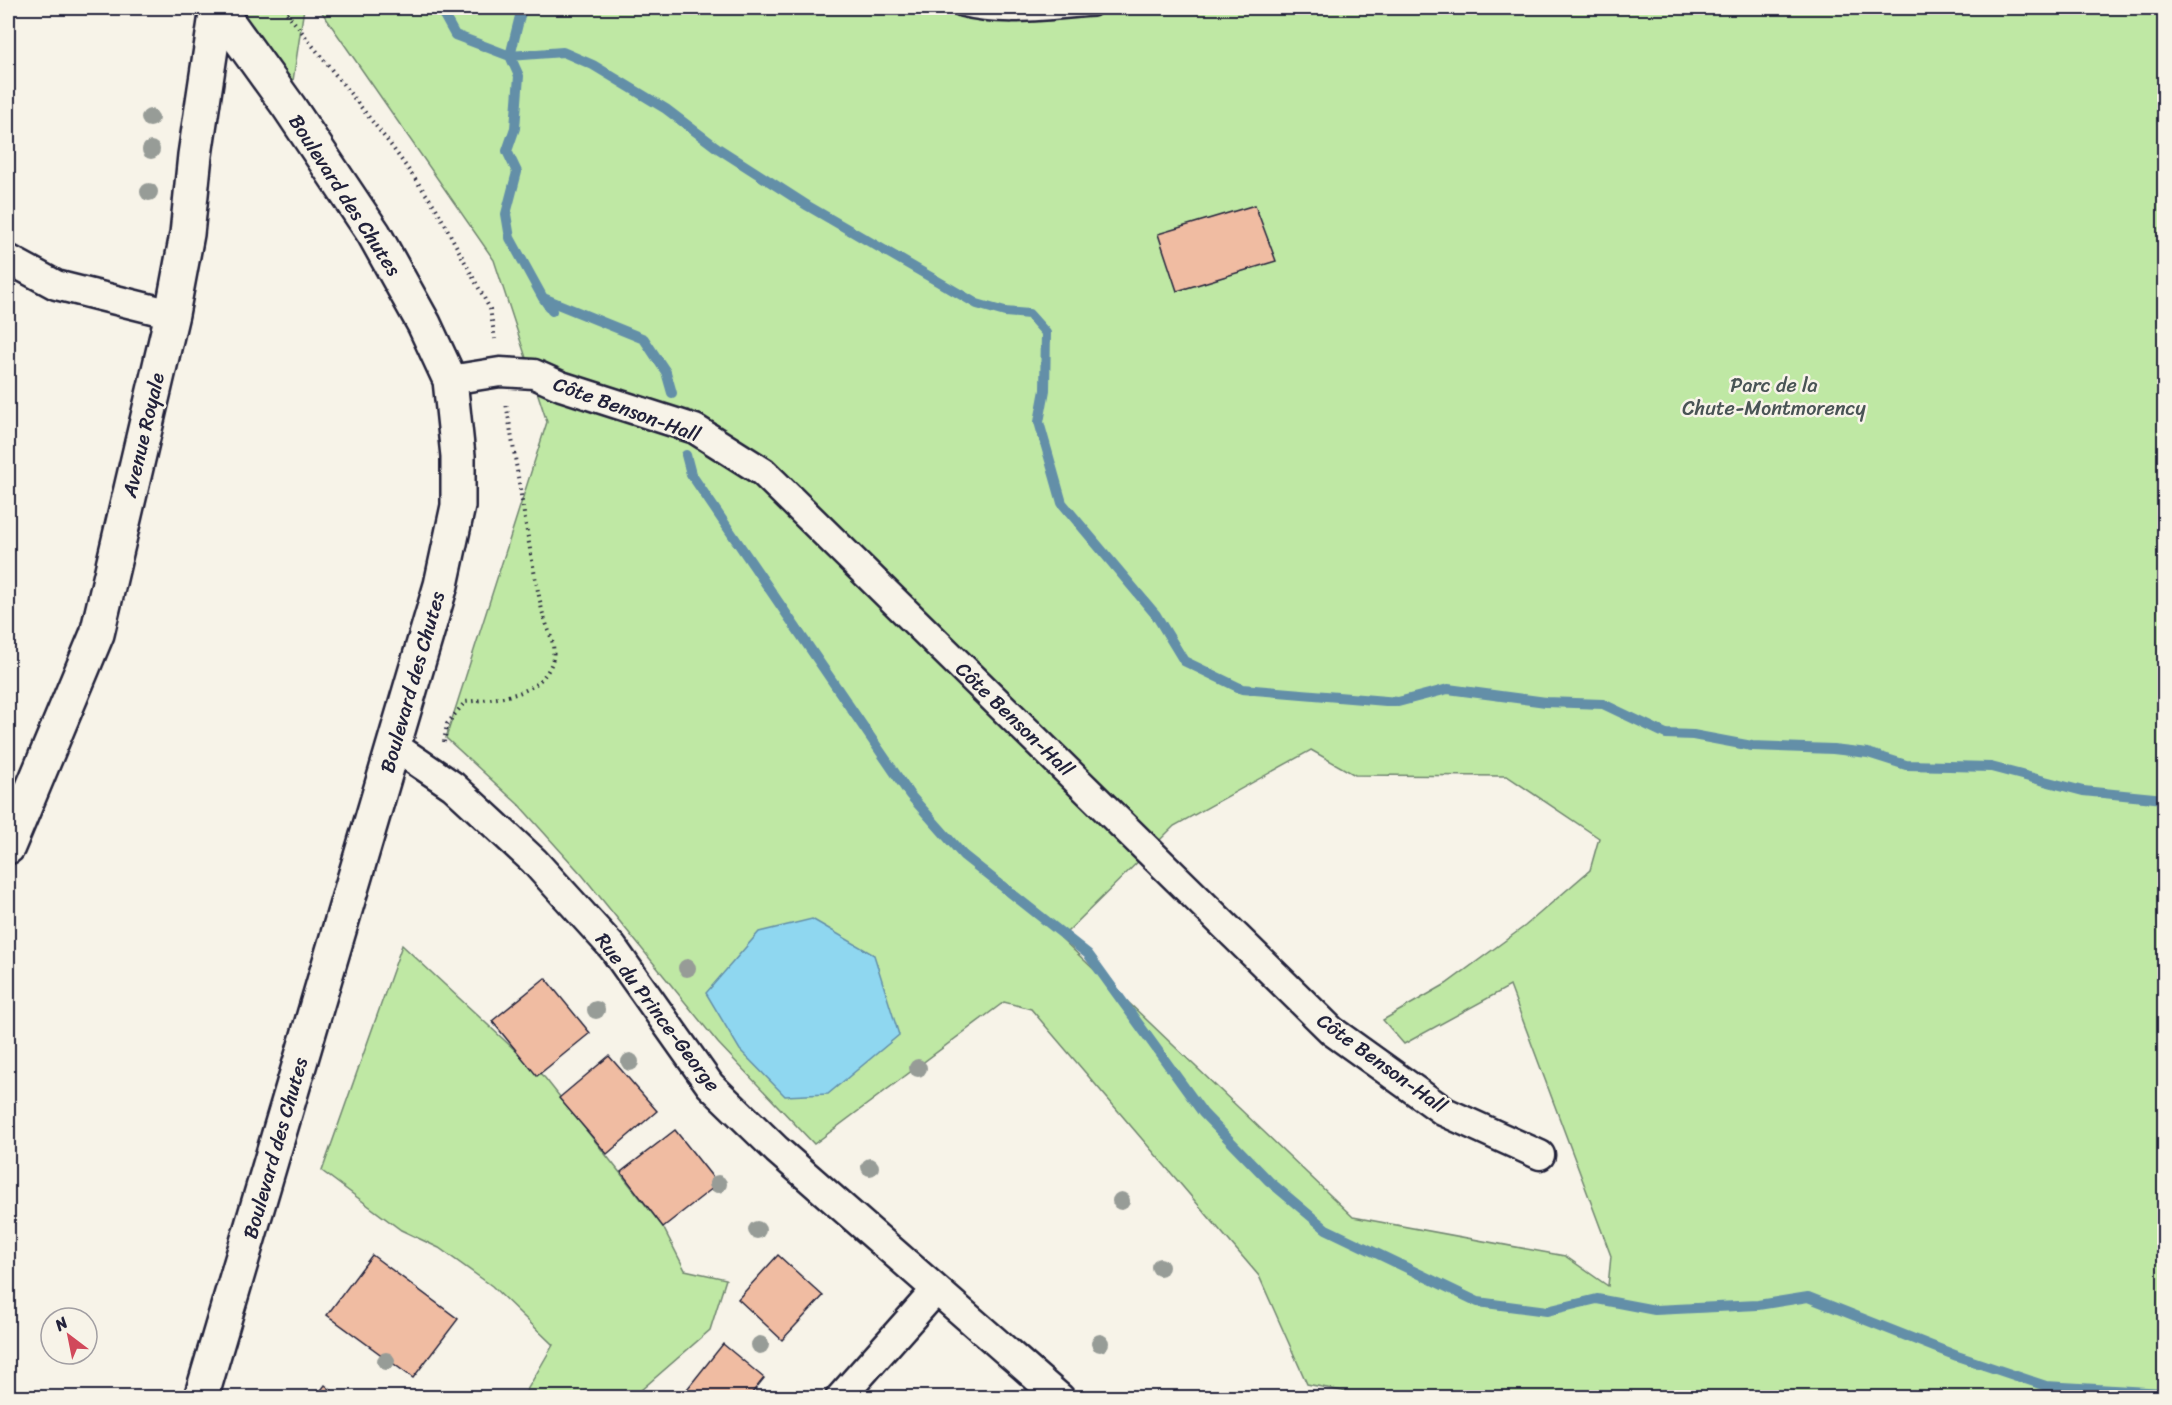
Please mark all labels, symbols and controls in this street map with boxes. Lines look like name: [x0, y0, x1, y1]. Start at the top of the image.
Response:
street label: Boulevard des Chutes: [279, 107, 411, 284]
street label: Côte Benson-Hall: [548, 367, 706, 452]
park label: Parc de la Chute-Montmorency: [1682, 368, 1867, 426]
street label: Avenue Royale: [112, 369, 175, 502]
street label: Boulevard des Chutes: [370, 587, 455, 777]
street label: Côte Benson-Hall: [947, 653, 1083, 786]
street label: Rue du Prince-George: [586, 925, 729, 1099]
street label: Côte Benson-Hall: [1309, 1004, 1455, 1123]
street label: Boulevard des Chutes: [233, 1053, 318, 1243]
north arrow: [39, 1306, 99, 1366]
text: N: [48, 1308, 74, 1339]

